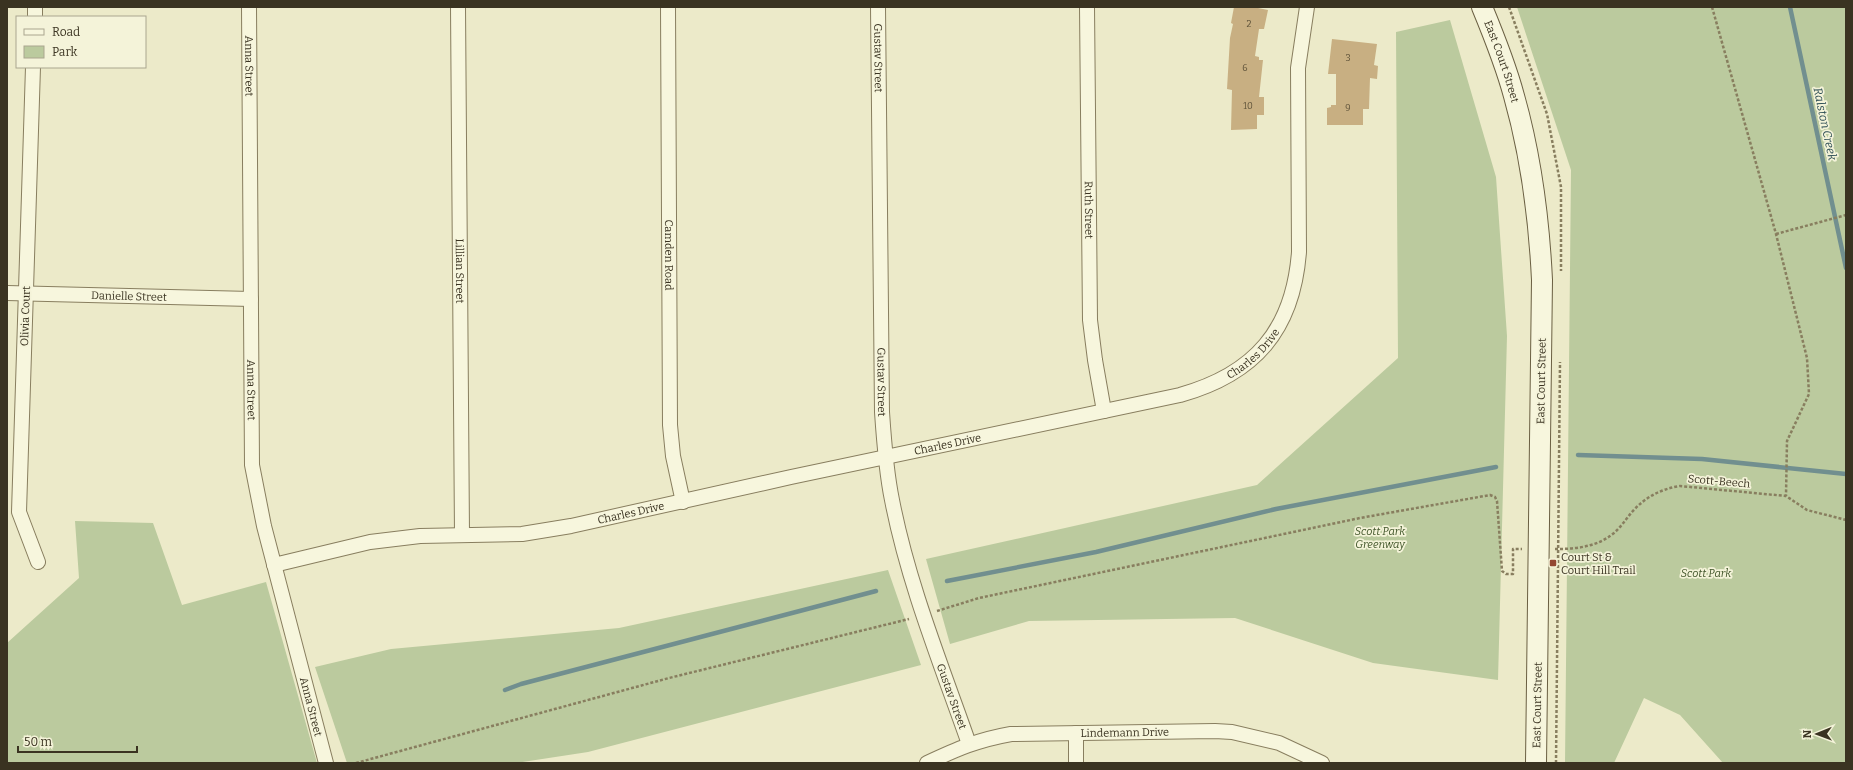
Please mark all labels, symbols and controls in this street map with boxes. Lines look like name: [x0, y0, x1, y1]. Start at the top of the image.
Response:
legend: [16, 16, 146, 68]
street label: East Court Street: [1481, 18, 1522, 104]
house number: 2: [1247, 19, 1252, 29]
street label: Gustav Street: [871, 24, 885, 92]
text: Road: [52, 25, 80, 39]
street label: Anna Street: [242, 36, 256, 96]
text: Park: [52, 45, 78, 59]
house number: 3: [1345, 53, 1351, 63]
house number: 6: [1242, 63, 1248, 73]
water label: Ralston Creek: [1810, 86, 1840, 162]
house number: 10: [1243, 101, 1253, 111]
house number: 9: [1345, 103, 1351, 113]
street label: Ruth Street: [1082, 181, 1095, 239]
street label: Camden Road: [662, 219, 675, 291]
street label: Lillian Street: [453, 238, 466, 304]
street label: Olivia Court: [18, 286, 33, 346]
street label: Danielle Street: [91, 289, 167, 304]
street label: Charles Drive: [1224, 326, 1282, 382]
street label: East Court Street: [1534, 338, 1549, 424]
street label: Gustav Street: [874, 348, 888, 417]
street label: Anna Street: [244, 360, 258, 420]
street label: Charles Drive: [913, 431, 982, 458]
street label: Scott-Beech: [1687, 472, 1751, 491]
street label: Charles Drive: [596, 499, 666, 527]
park label: Scott Park Greenway: [1355, 525, 1406, 551]
place label: Court St & Court Hill Trail: [1561, 551, 1636, 577]
marker: Court St & Court Hill Trail: [1548, 558, 1558, 568]
park label: Scott Park: [1681, 567, 1732, 580]
street label: Gustav Street: [934, 662, 969, 731]
street label: East Court Street: [1530, 662, 1545, 748]
street label: Anna Street: [297, 676, 325, 738]
north arrow: [1797, 714, 1837, 754]
street label: Lindemann Drive: [1080, 726, 1169, 740]
scale bar: [18, 728, 137, 754]
text: N: [1801, 729, 1814, 739]
text: 50 m: [24, 735, 53, 749]

